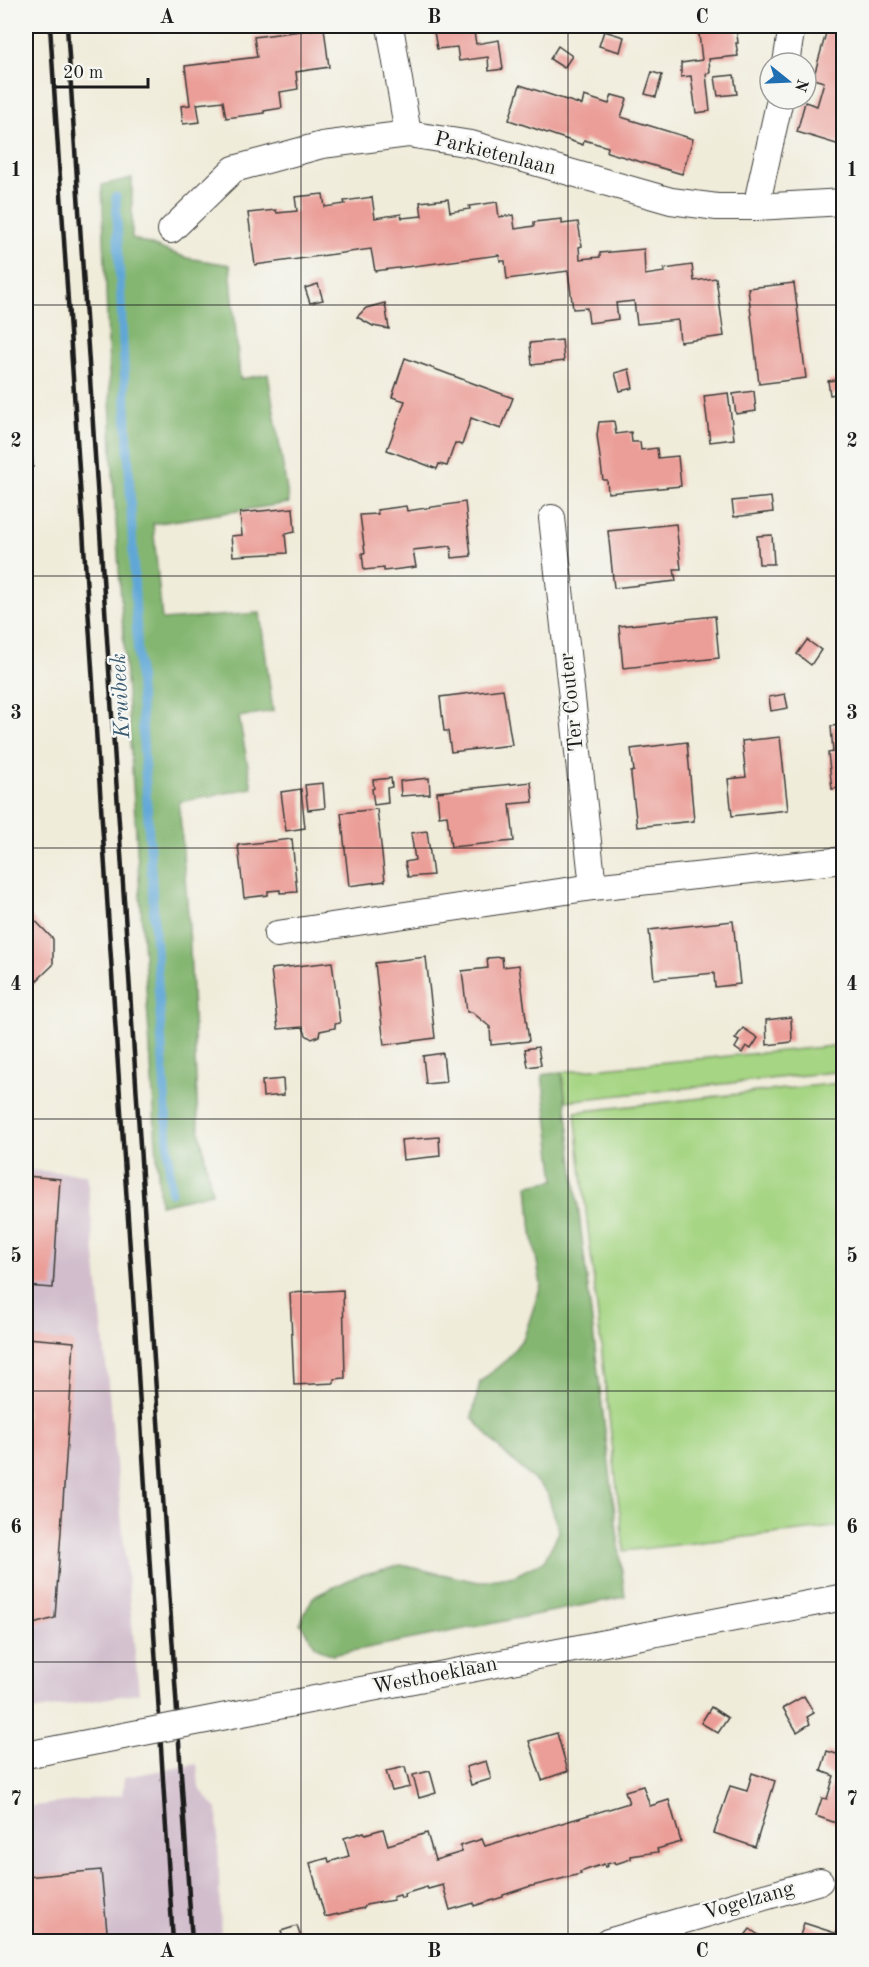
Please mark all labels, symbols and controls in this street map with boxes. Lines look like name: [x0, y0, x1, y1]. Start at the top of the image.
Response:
text: A: [159, 8, 175, 28]
text: B: [427, 8, 441, 28]
text: C: [695, 8, 709, 28]
scale bar: [54, 51, 148, 89]
north arrow: [758, 51, 818, 111]
text: 20 m: [63, 64, 103, 82]
text: N: [791, 77, 810, 94]
street label: Parkietenlaan: [432, 129, 558, 179]
text: 1: [10, 161, 22, 181]
text: 1: [846, 161, 858, 181]
text: 2: [10, 432, 22, 452]
text: 2: [846, 432, 858, 452]
street label: Ter Couter: [556, 651, 588, 752]
water label: Kruibeek: [108, 653, 134, 740]
text: 3: [10, 704, 22, 724]
text: 3: [846, 704, 858, 724]
text: 4: [10, 975, 22, 995]
text: 4: [846, 975, 858, 995]
text: 5: [10, 1246, 22, 1267]
text: 5: [846, 1246, 858, 1267]
text: 6: [10, 1518, 22, 1538]
text: 6: [846, 1518, 858, 1538]
street label: Westhoeklaan: [371, 1654, 499, 1698]
text: 7: [10, 1790, 22, 1810]
text: 7: [846, 1790, 858, 1810]
street label: Vogelzang: [701, 1878, 798, 1924]
text: A: [159, 1942, 175, 1962]
text: B: [427, 1942, 441, 1962]
text: C: [695, 1942, 709, 1962]

